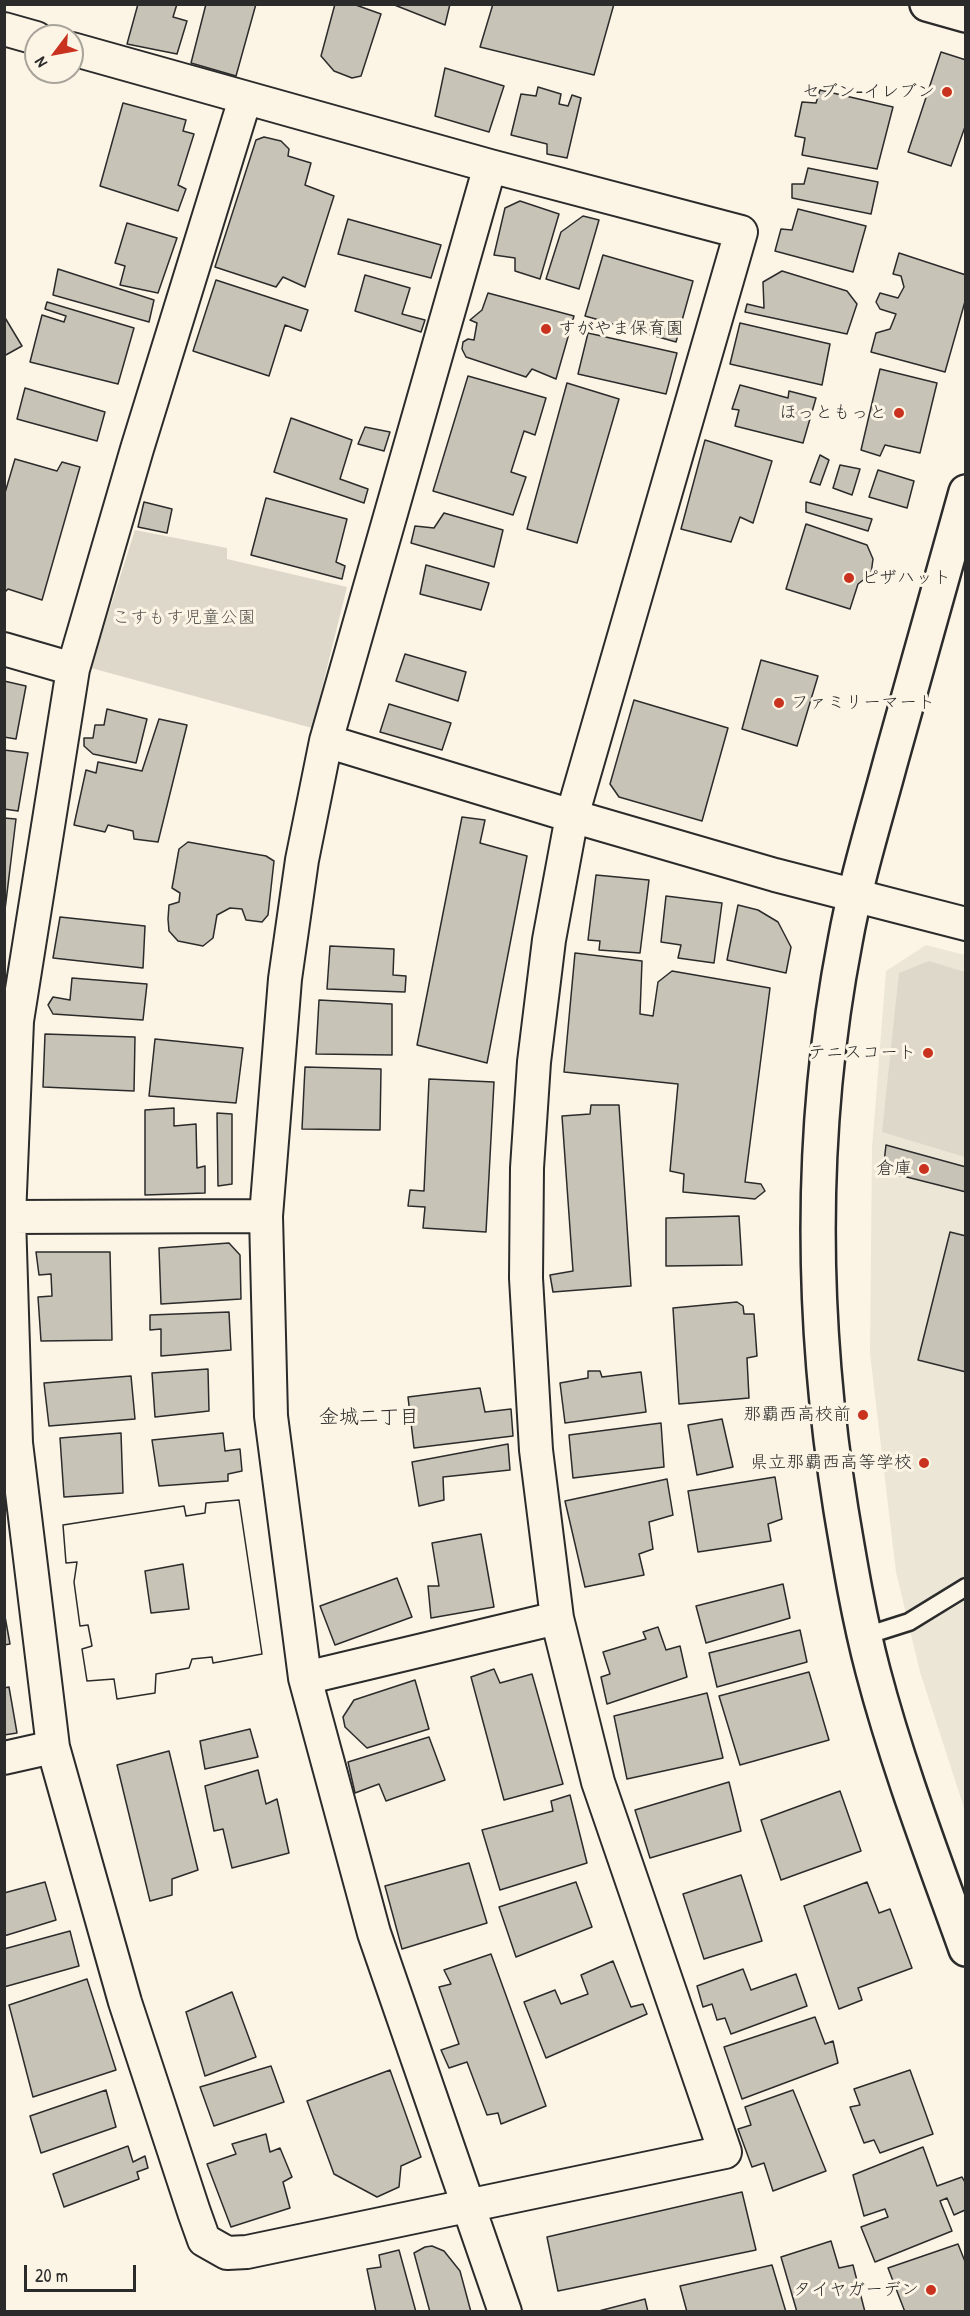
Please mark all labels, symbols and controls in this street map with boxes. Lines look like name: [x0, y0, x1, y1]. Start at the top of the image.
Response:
north arrow: [24, 24, 84, 84]
text: N: [29, 53, 52, 72]
place label: セブン-イレブン: [802, 81, 935, 103]
marker: セブン-イレブン: [940, 85, 954, 99]
place label: すがやま保育園: [558, 318, 684, 340]
marker: すがやま保育園: [539, 322, 553, 336]
place label: ほっともっと: [779, 402, 887, 424]
marker: ほっともっと: [892, 406, 906, 420]
place label: ピザハット: [861, 567, 951, 589]
marker: ピザハット: [842, 571, 856, 585]
park label: こすもす児童公園: [112, 607, 256, 629]
place label: ファミリーマート: [791, 692, 935, 714]
marker: ファミリーマート: [772, 696, 786, 710]
place label: テニスコート: [808, 1042, 916, 1064]
marker: テニスコート: [921, 1046, 935, 1060]
place label: 倉庫: [876, 1158, 912, 1180]
marker: 倉庫: [917, 1162, 931, 1176]
place label: 那覇西高校前: [743, 1404, 851, 1426]
district label: 金城二丁目: [319, 1406, 419, 1430]
marker: 那覇西高校前: [856, 1408, 870, 1422]
place label: 県立那覇西高等学校: [750, 1452, 912, 1474]
marker: 県立那覇西高等学校: [917, 1456, 931, 1470]
scale bar: [27, 2253, 140, 2291]
text: 20 m: [35, 2263, 68, 2288]
place label: タイヤガーデン: [793, 2279, 919, 2301]
marker: タイヤガーデン: [924, 2283, 938, 2297]

